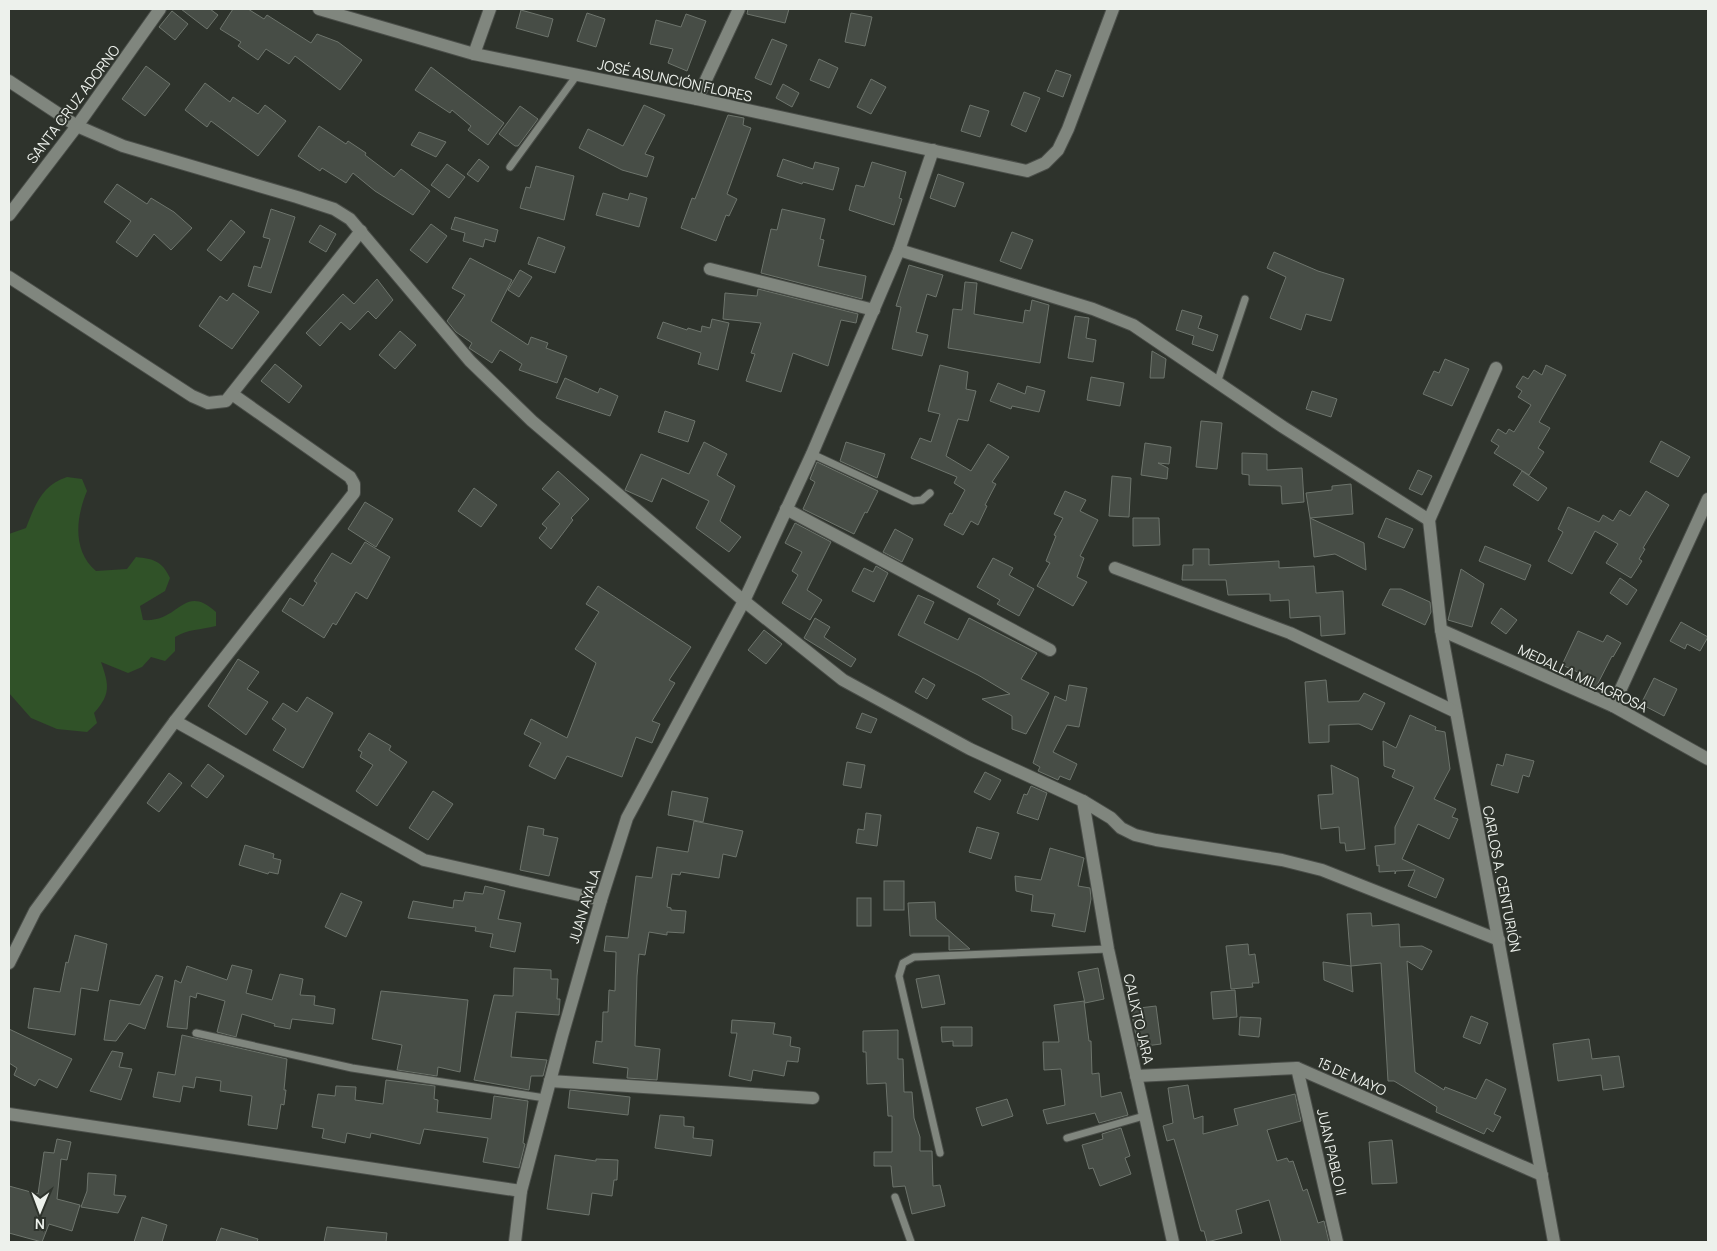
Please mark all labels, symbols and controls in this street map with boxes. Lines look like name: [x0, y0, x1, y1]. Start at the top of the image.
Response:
street label: SANTA CRUZ ADORNO: [22, 41, 124, 167]
street label: JOSÉ ASUNCIÓN FLORES: [596, 54, 754, 106]
street label: MEDALLA MILAGROSA: [1515, 640, 1651, 716]
street label: CARLOS A. CENTURIÓN: [1478, 804, 1526, 954]
street label: JUAN AYALA: [564, 866, 604, 946]
street label: CALIXTO JARA: [1119, 972, 1159, 1066]
street label: 15 DE MAYO: [1314, 1052, 1390, 1100]
street label: JUAN PABLO II: [1313, 1107, 1351, 1197]
north arrow: [15, 1186, 65, 1236]
text: N: [35, 1215, 45, 1234]

